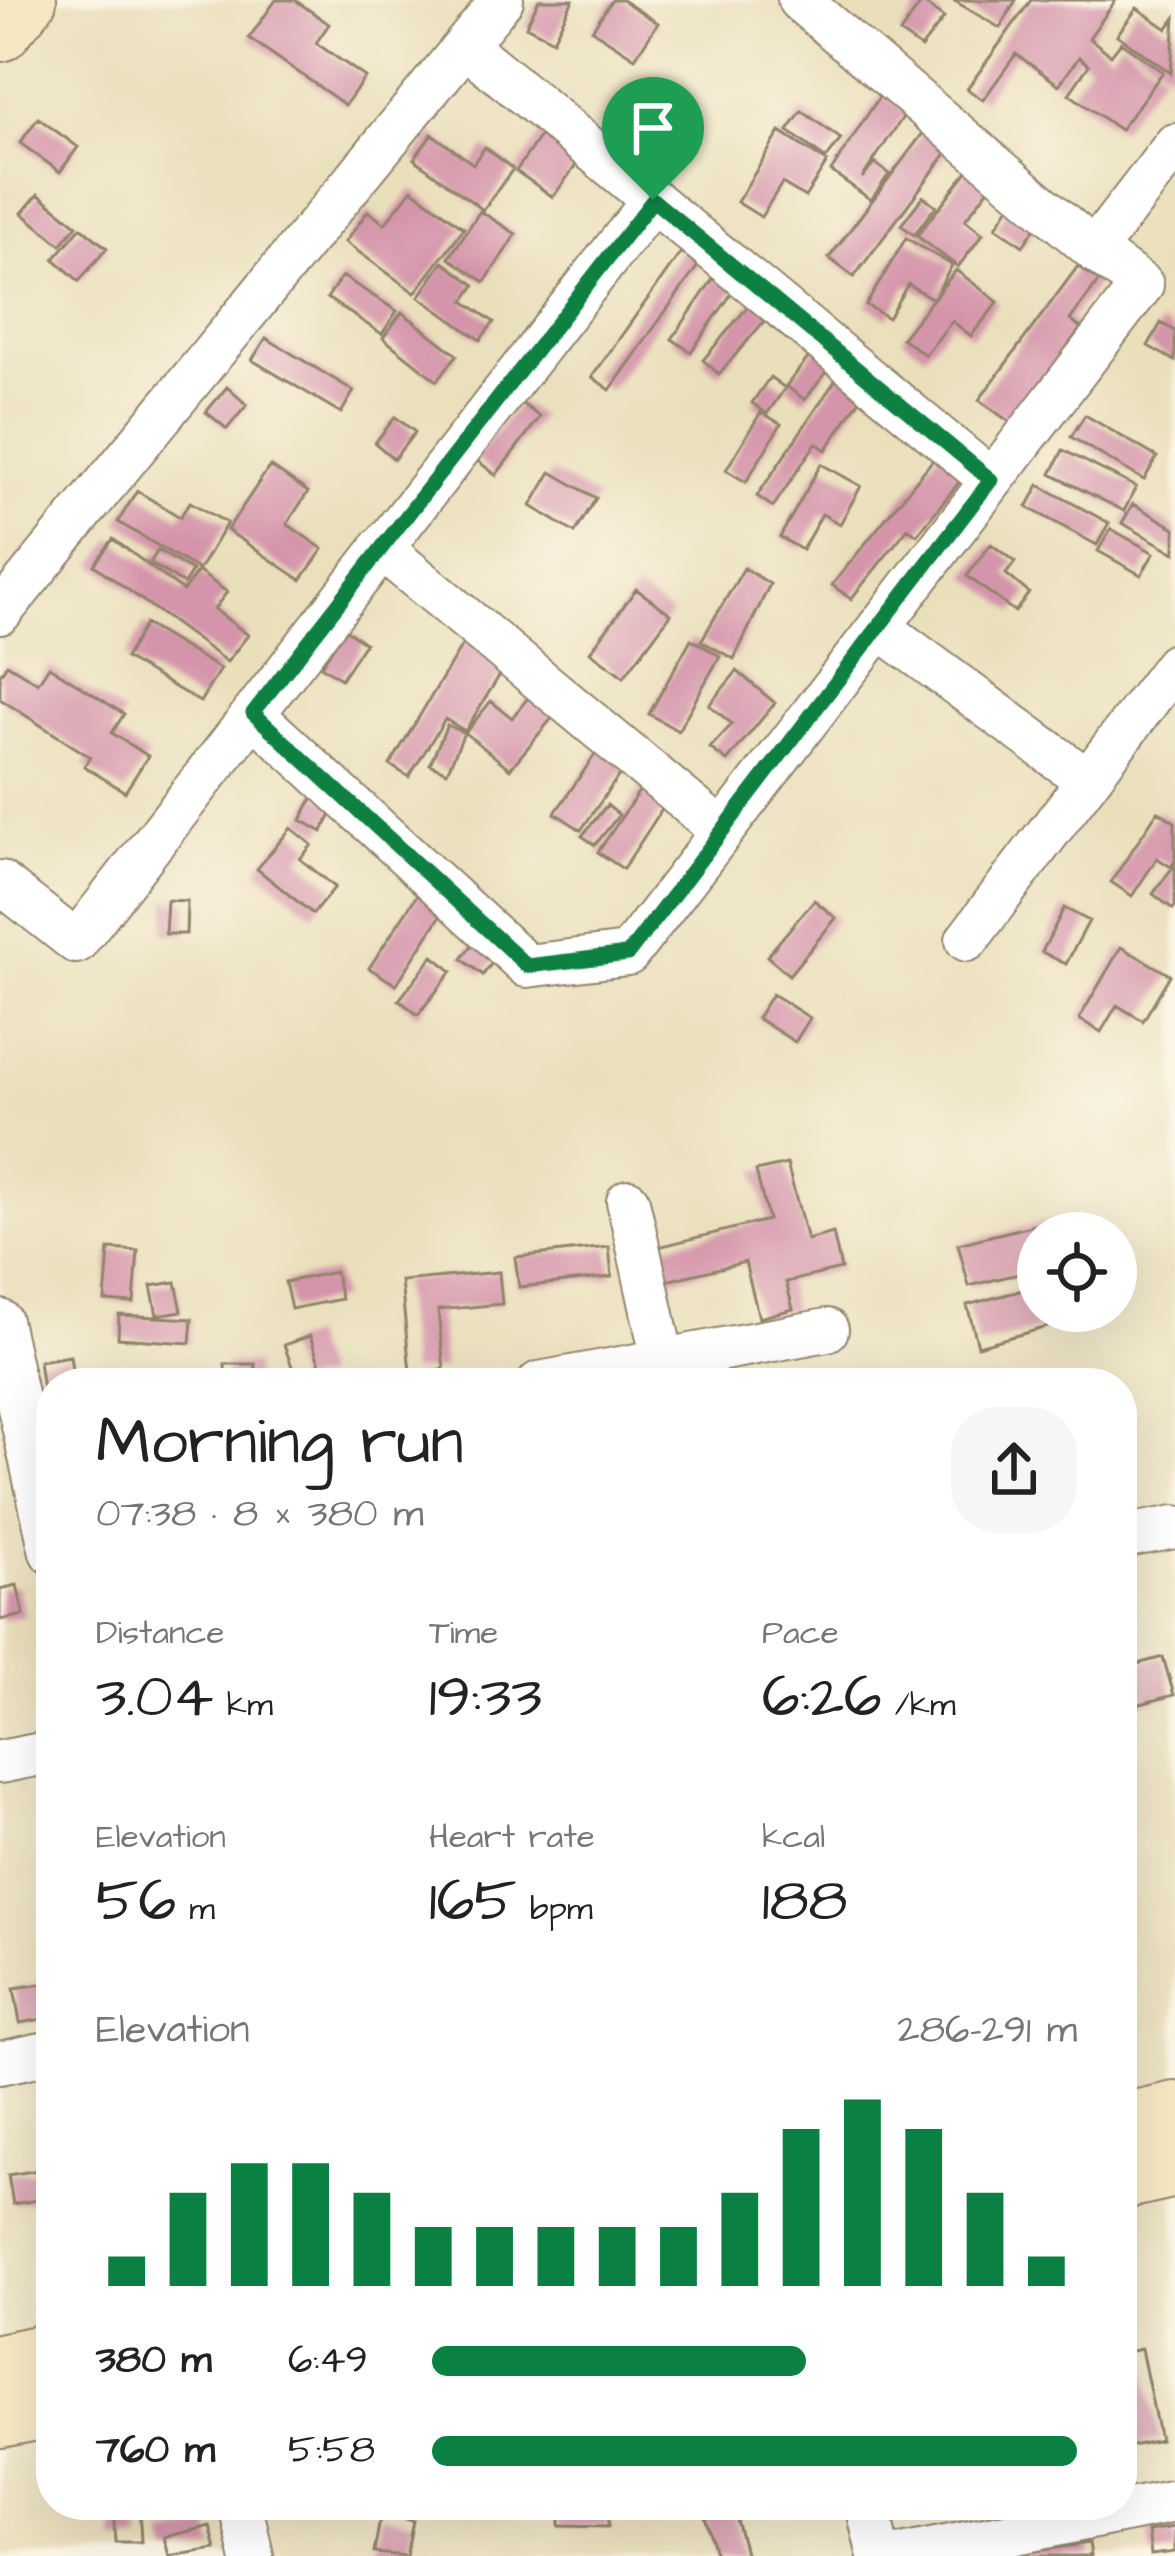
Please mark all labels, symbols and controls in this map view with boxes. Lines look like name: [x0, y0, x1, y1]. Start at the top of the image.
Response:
pin: [602, 77, 704, 200]
icon: arrive: [620, 95, 686, 161]
map controls: [1017, 1212, 1137, 1332]
button: locate: [1017, 1212, 1137, 1332]
text: Morning run: [96, 1397, 464, 1489]
button: share: [951, 1407, 1077, 1533]
text: 07:38 · 8 × 380 m: [96, 1488, 424, 1542]
text: Distance: [96, 1610, 224, 1656]
text: Time: [429, 1610, 498, 1656]
text: Pace: [762, 1610, 839, 1656]
text: 3.04: [96, 1656, 214, 1739]
text: 19:33: [429, 1656, 542, 1739]
text: 6:26: [762, 1656, 882, 1739]
text: km: [214, 1682, 273, 1728]
text: /km: [882, 1682, 956, 1728]
text: Elevation: [96, 1814, 226, 1860]
text: Heart rate: [429, 1814, 595, 1860]
text: kcal: [762, 1814, 825, 1860]
text: 56: [96, 1860, 176, 1943]
text: 165: [429, 1860, 517, 1943]
text: 188: [762, 1860, 848, 1943]
text: m: [176, 1886, 215, 1932]
text: bpm: [517, 1886, 593, 1932]
text: Elevation: [96, 2004, 250, 2058]
text: 286–291 m: [897, 2004, 1077, 2058]
text: 380 m: [96, 2334, 212, 2388]
text: 6:49: [288, 2334, 368, 2388]
text: 760 m: [96, 2424, 215, 2478]
text: 5:58: [288, 2424, 375, 2478]

